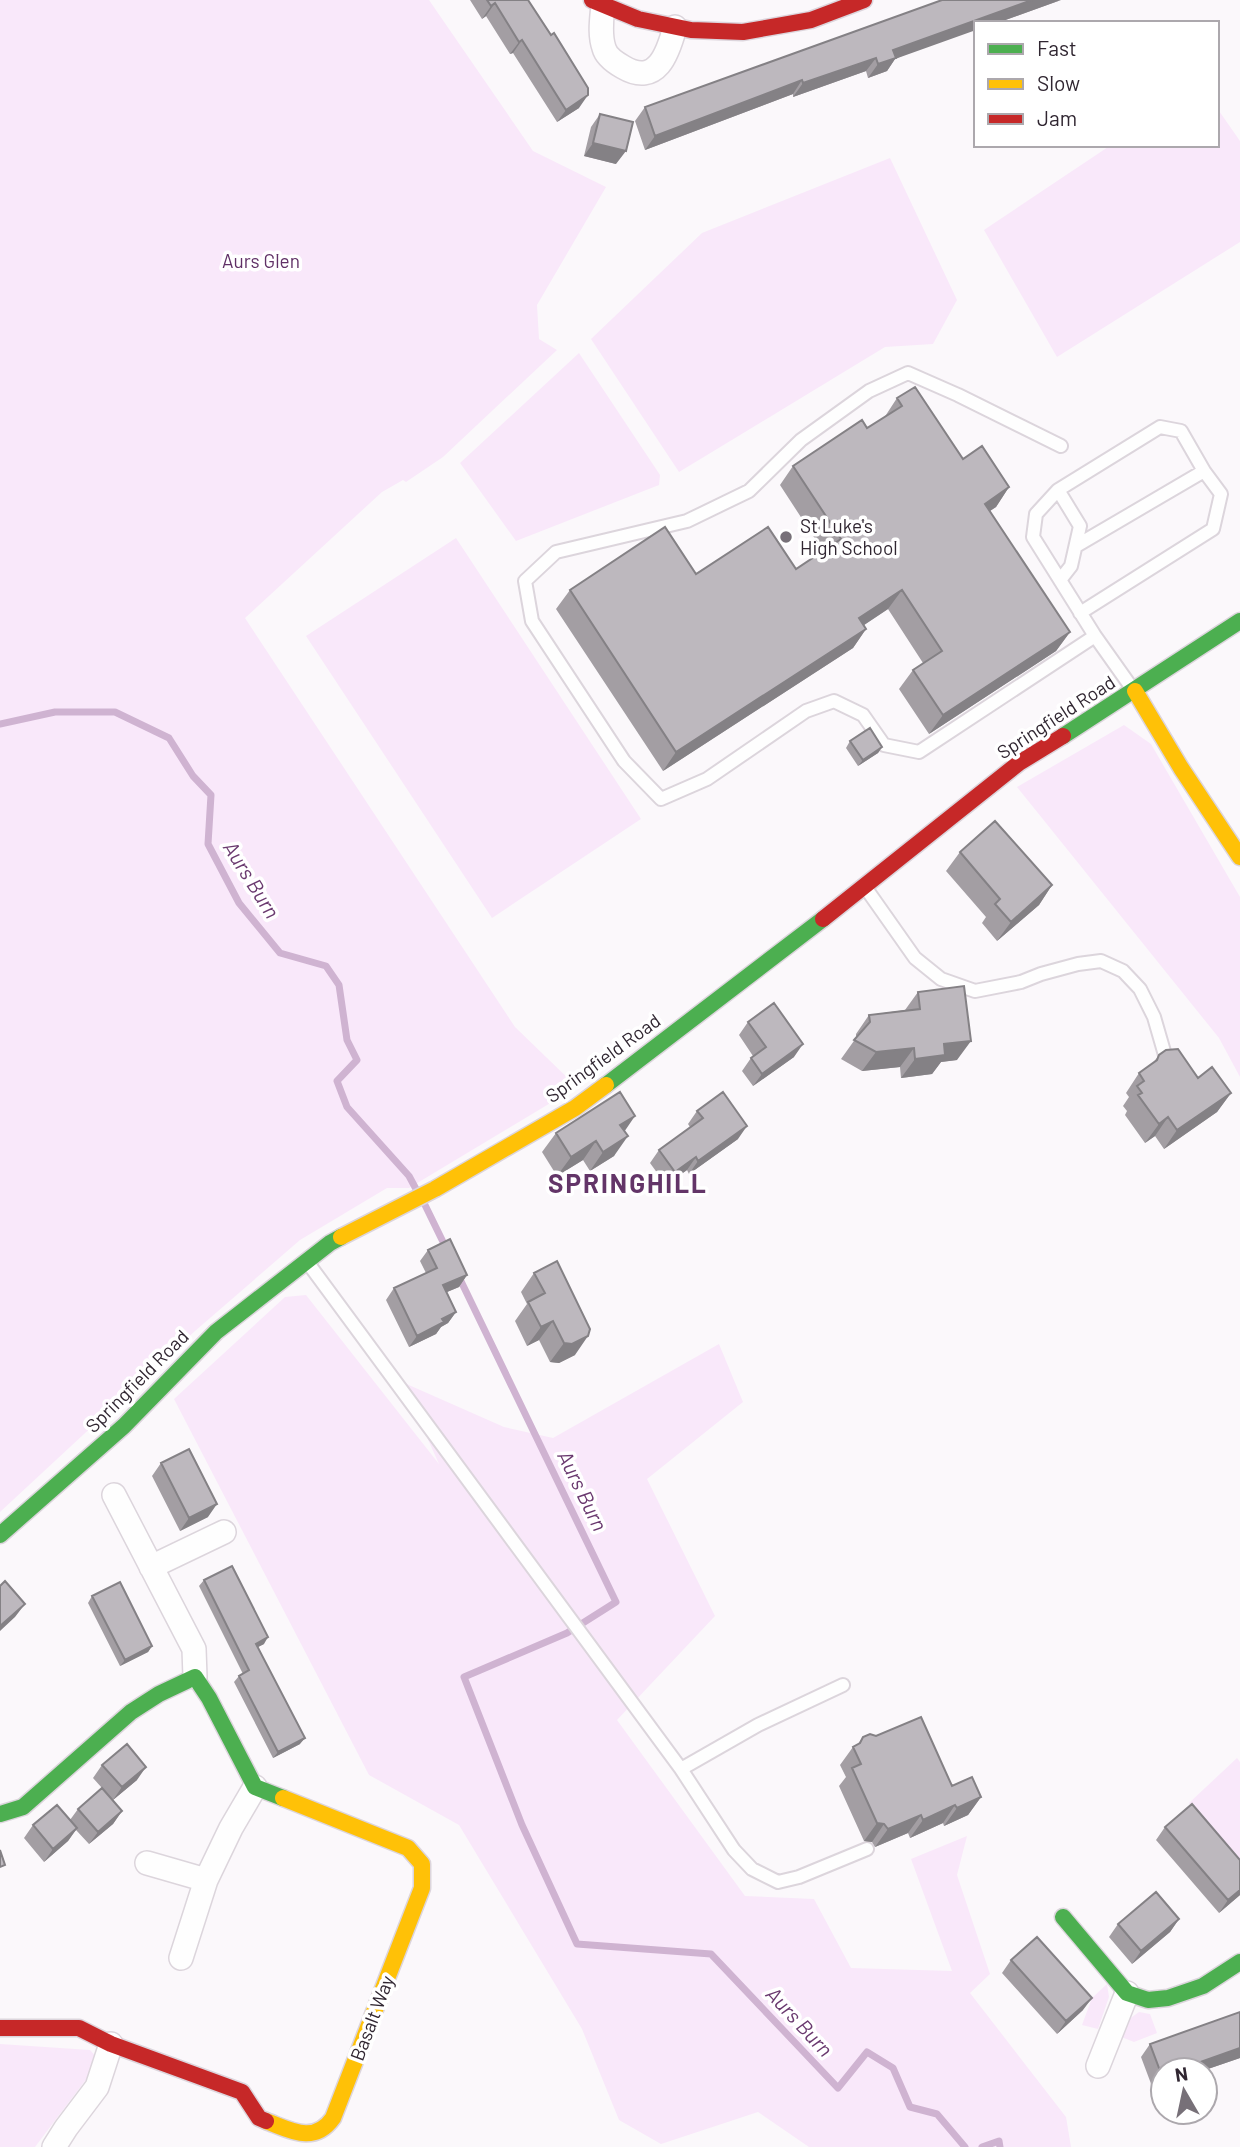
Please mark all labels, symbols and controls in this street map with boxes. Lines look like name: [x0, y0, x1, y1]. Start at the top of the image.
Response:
legend: [974, 21, 1219, 147]
text: Fast: [1037, 35, 1077, 60]
text: Slow: [1037, 70, 1080, 95]
text: Jam: [1037, 105, 1077, 130]
park label: Aurs Glen: [222, 249, 300, 272]
place label: St Luke's High School: [800, 514, 898, 559]
marker: St Luke's High School: [778, 529, 794, 545]
street label: Springfield Road: [992, 670, 1119, 763]
water label: Aurs Burn: [219, 836, 286, 922]
street label: Springfield Road: [541, 1008, 665, 1107]
district label: SPRINGHILL: [548, 1167, 708, 1198]
street label: Springfield Road: [80, 1324, 193, 1437]
water label: Aurs Burn: [553, 1446, 614, 1535]
street label: Basalt Way: [345, 1972, 398, 2064]
water label: Aurs Burn: [762, 1981, 839, 2061]
north arrow: [1149, 2056, 1219, 2126]
text: N: [1173, 2061, 1189, 2086]

